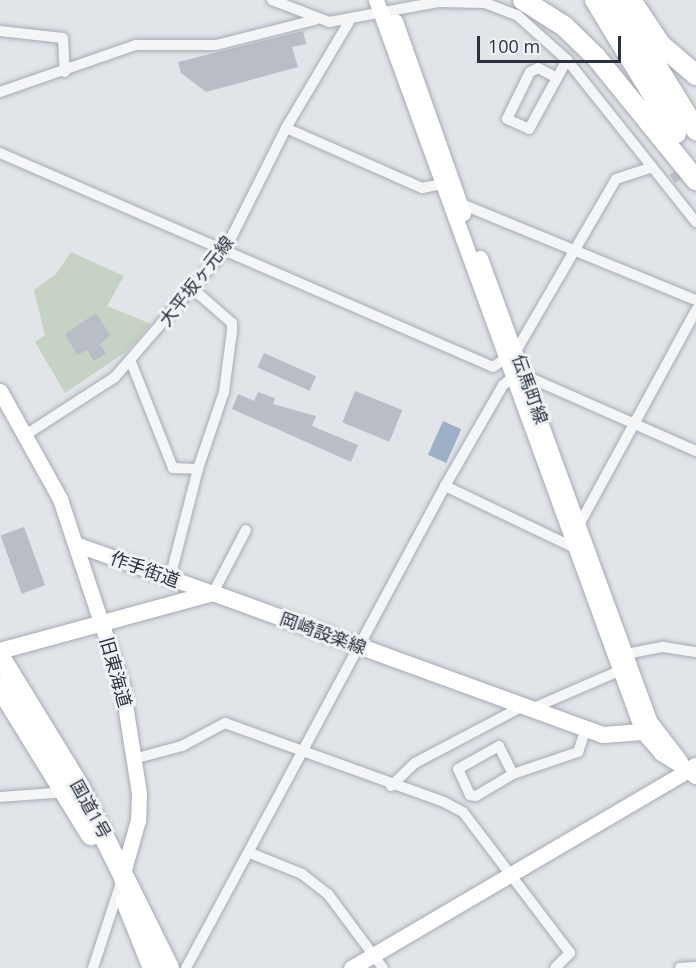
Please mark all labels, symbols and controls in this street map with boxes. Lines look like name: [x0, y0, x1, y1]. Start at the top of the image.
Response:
scale bar: [480, 24, 624, 62]
text: 100 m: [488, 34, 540, 58]
street label: 大平坂ヶ元線: [154, 232, 238, 330]
street label: 伝馬町線: [508, 351, 552, 427]
street label: 作手街道: [107, 547, 183, 591]
street label: 岡崎設楽線: [277, 607, 369, 659]
street label: 旧東海道: [96, 634, 136, 710]
street label: 国道1号: [66, 776, 116, 842]

